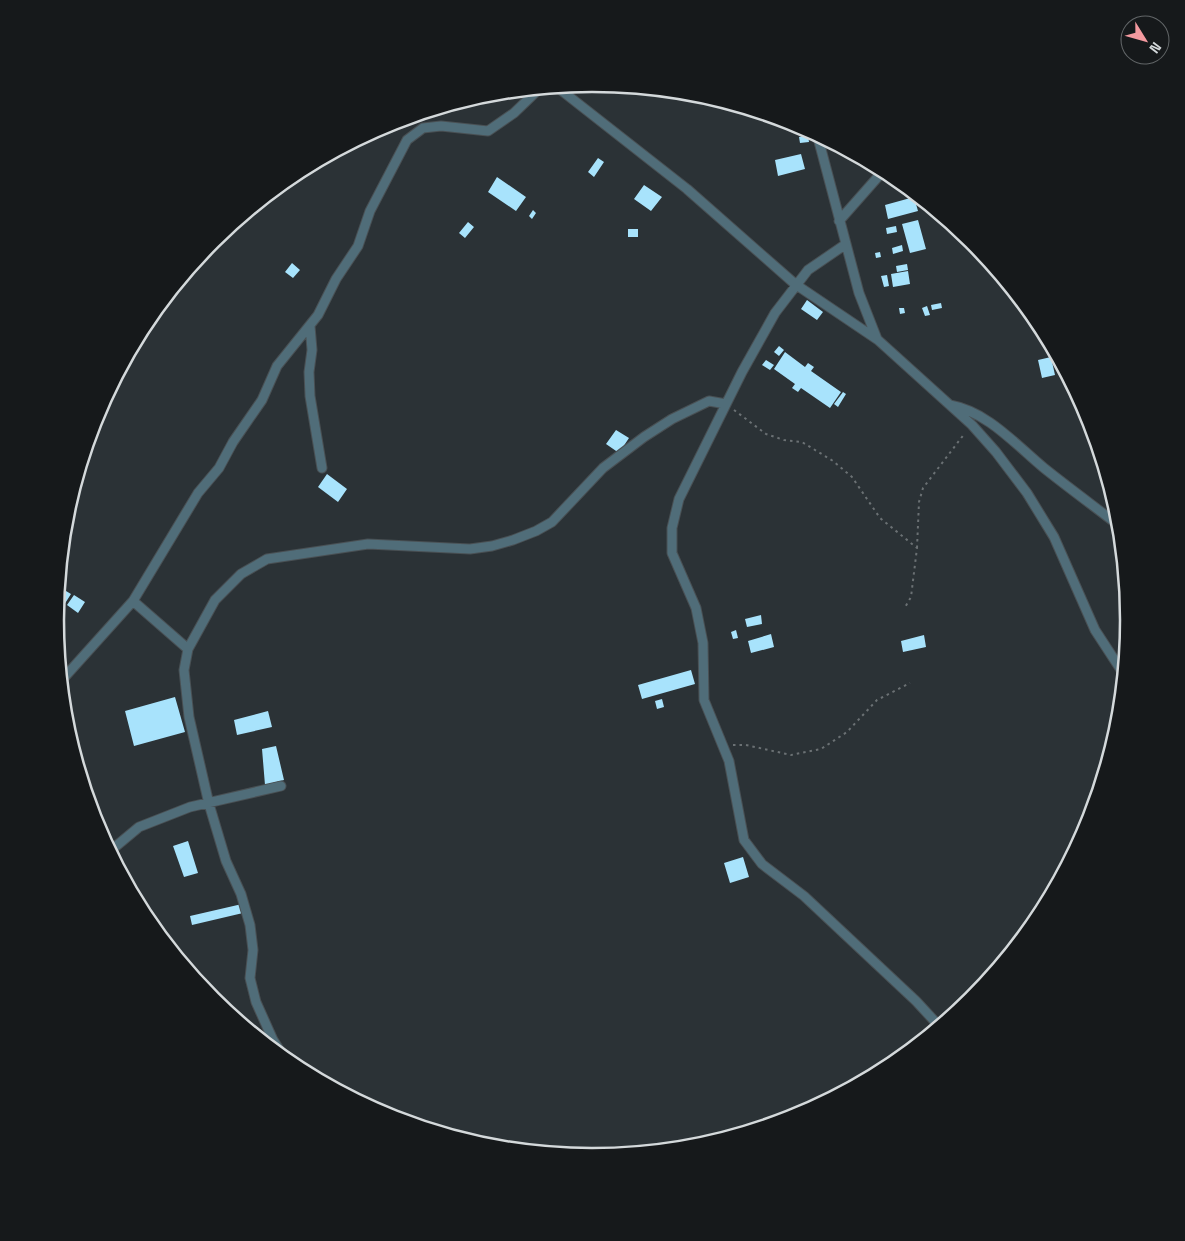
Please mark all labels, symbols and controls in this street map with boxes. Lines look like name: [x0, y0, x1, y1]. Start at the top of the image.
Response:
north arrow: [1120, 15, 1170, 65]
text: N: [1145, 39, 1165, 57]

